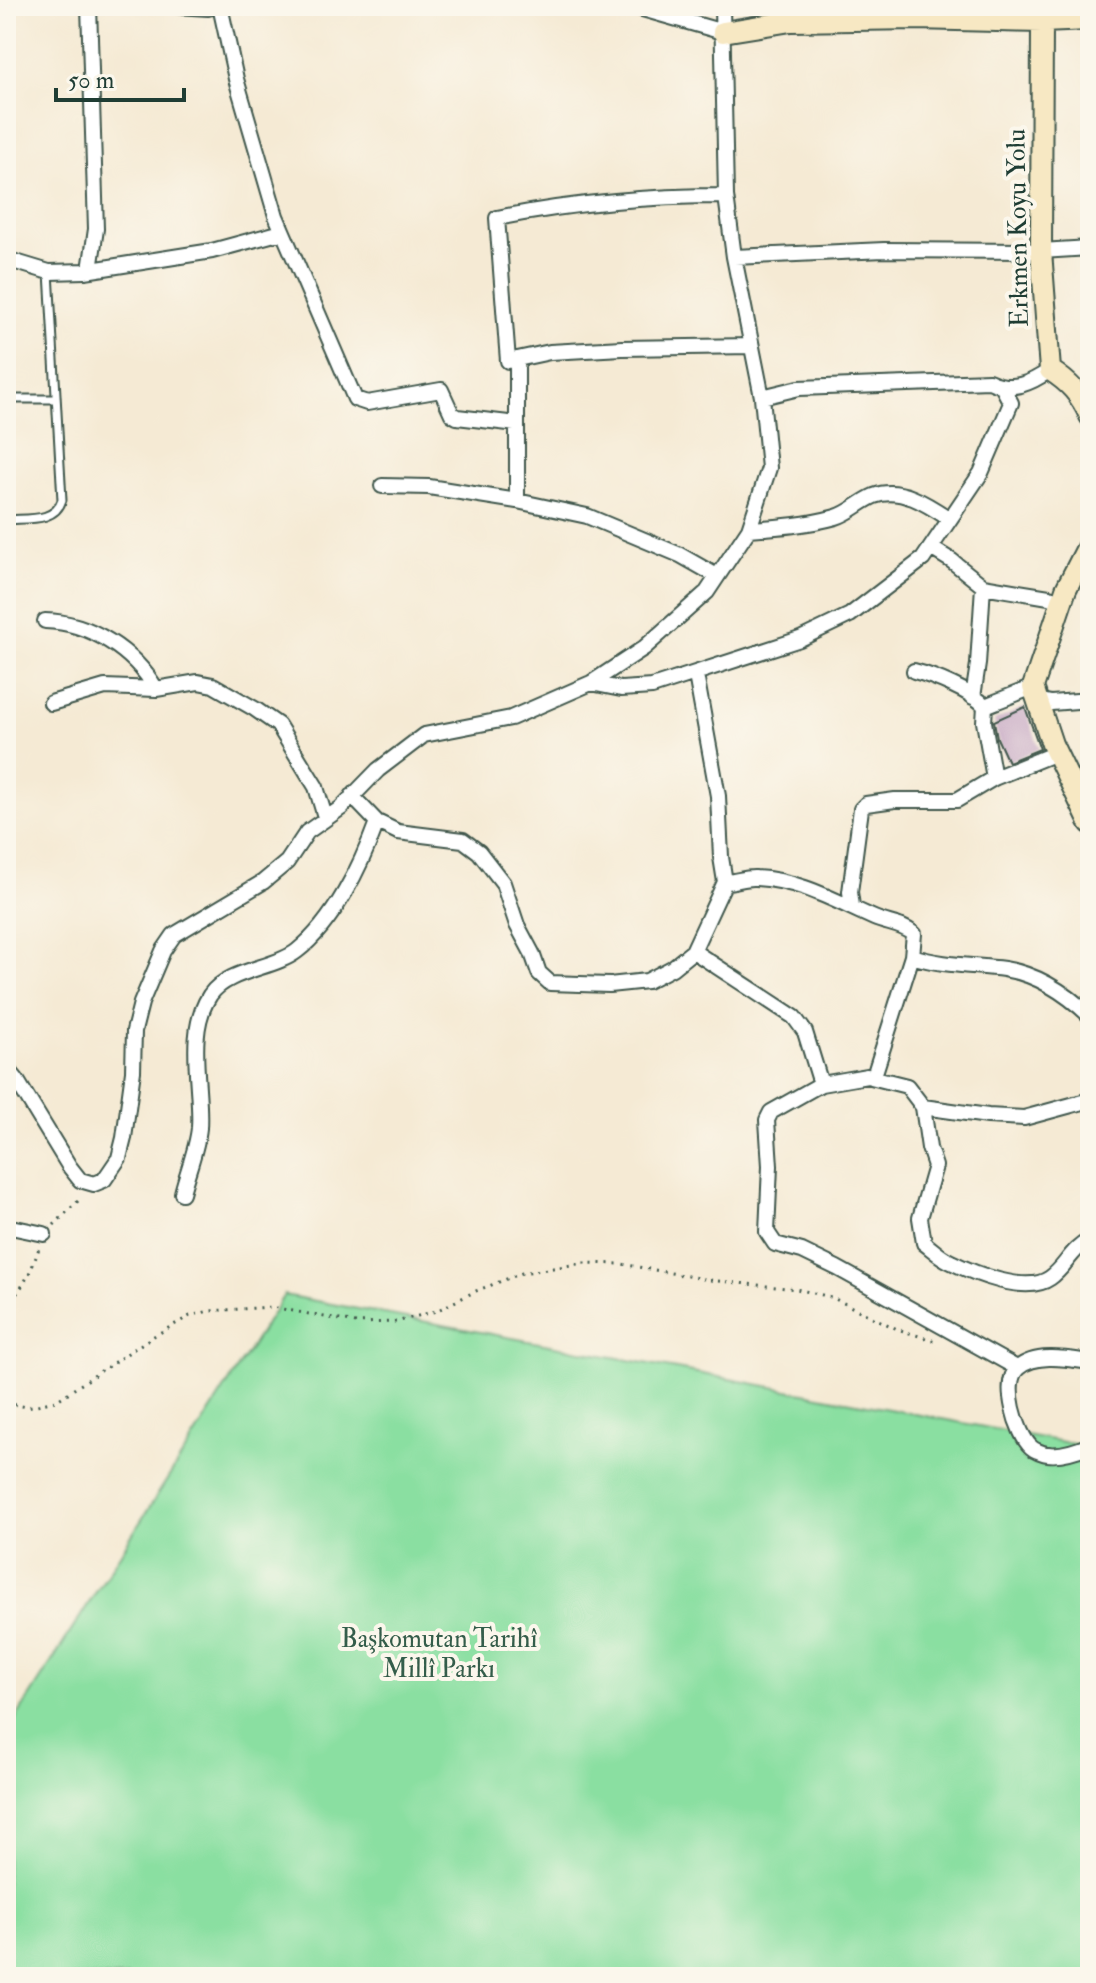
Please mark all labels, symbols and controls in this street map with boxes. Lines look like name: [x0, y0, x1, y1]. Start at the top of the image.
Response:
scale bar: [56, 52, 184, 102]
text: 50 m: [68, 65, 115, 96]
street label: Erkmen Koyu Yolu: [1000, 128, 1036, 328]
park label: Başkomutan Tarihî Millî Parkı: [341, 1623, 537, 1685]

